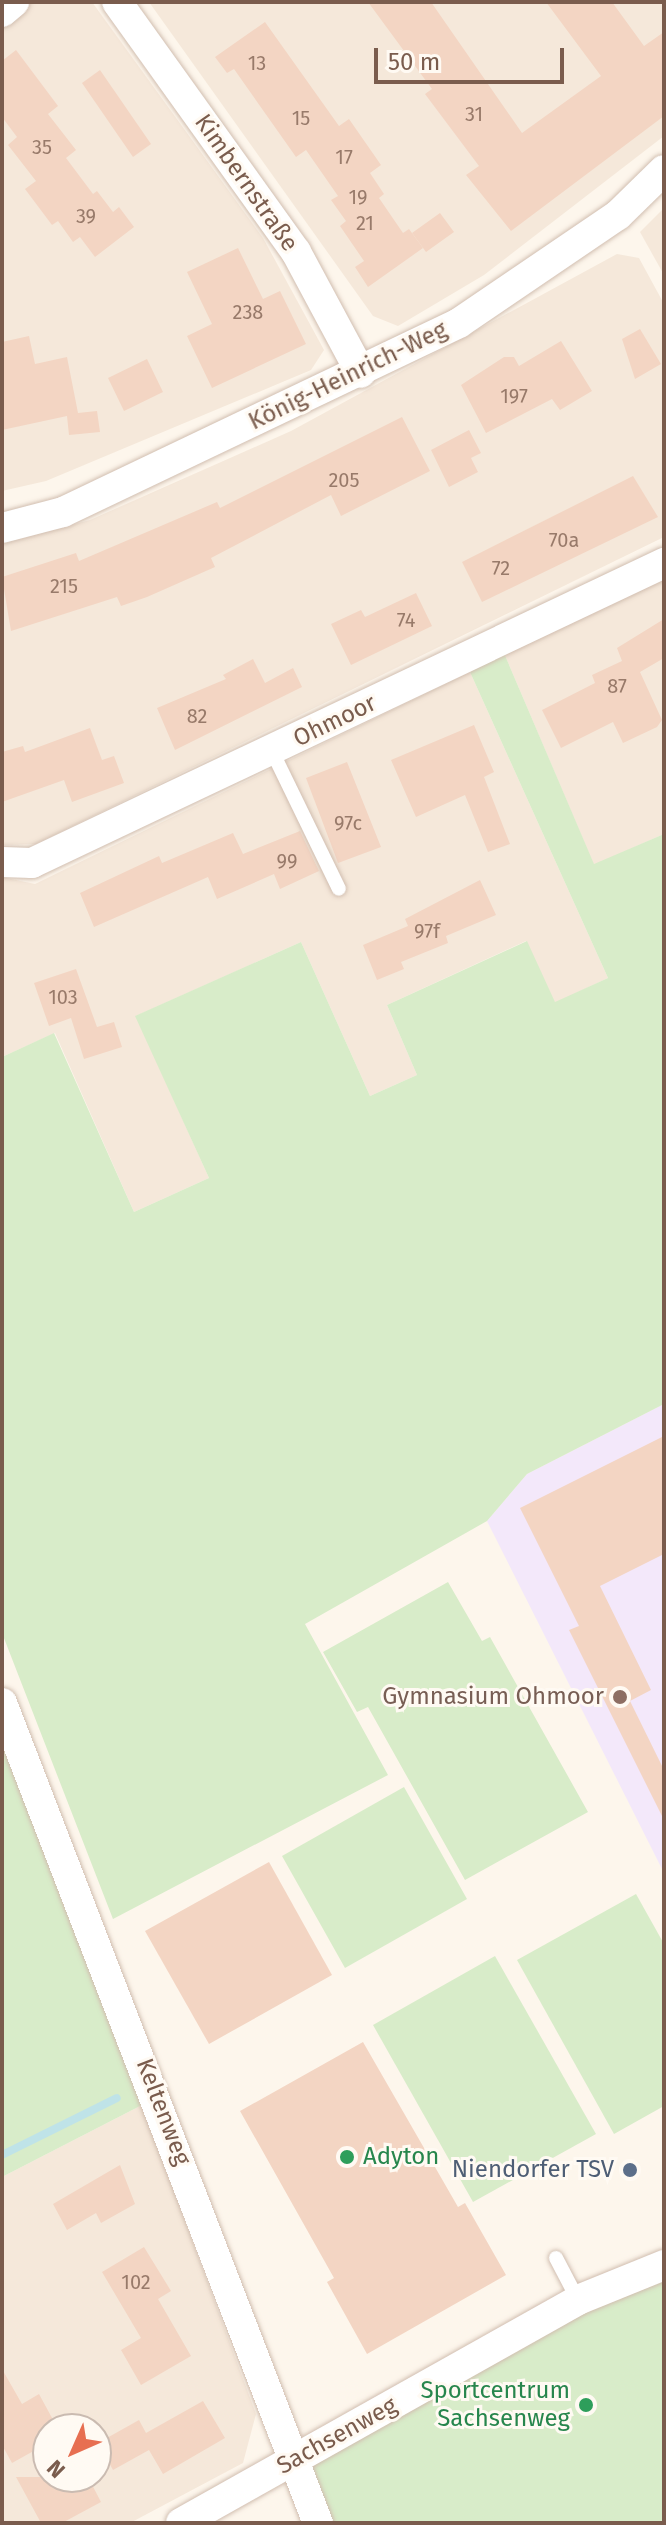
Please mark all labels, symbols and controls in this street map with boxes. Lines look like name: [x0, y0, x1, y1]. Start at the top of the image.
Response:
scale bar: [378, 32, 568, 82]
text: 50 m: [388, 48, 440, 76]
house number: 13: [248, 51, 266, 75]
house number: 31: [465, 102, 483, 126]
house number: 15: [292, 106, 310, 130]
street label: Kimbernstraße: [188, 109, 304, 257]
house number: 35: [32, 135, 52, 159]
house number: 17: [335, 145, 353, 169]
house number: 19: [348, 185, 368, 209]
house number: 39: [76, 204, 96, 228]
house number: 21: [356, 211, 374, 235]
house number: 238: [233, 300, 263, 324]
street label: König-Heinrich-Weg: [244, 315, 452, 437]
house number: 197: [500, 384, 528, 408]
house number: 205: [328, 468, 360, 492]
house number: 70a: [549, 528, 579, 552]
house number: 72: [492, 556, 510, 580]
house number: 215: [50, 574, 78, 598]
house number: 74: [397, 608, 415, 632]
house number: 87: [607, 674, 627, 698]
street label: Ohmoor: [289, 689, 381, 753]
house number: 82: [187, 704, 207, 728]
house number: 97c: [334, 811, 362, 835]
house number: 99: [277, 849, 297, 873]
house number: 97f: [414, 919, 440, 943]
house number: 103: [48, 985, 78, 1009]
place label: Gymnasium Ohmoor: [382, 1683, 604, 1711]
marker: Gymnasium Ohmoor: [611, 1688, 629, 1706]
street label: Keltenweg: [129, 2054, 197, 2170]
place label: Adyton: [363, 2143, 439, 2171]
marker: Adyton: [338, 2148, 356, 2166]
place label: Niendorfer TSV: [452, 2156, 614, 2184]
marker: Niendorfer TSV: [621, 2161, 639, 2179]
house number: 102: [121, 2270, 151, 2294]
place label: Sportcentrum Sachsenweg: [420, 2377, 570, 2433]
street label: Sachsenweg: [272, 2391, 402, 2481]
marker: Sportcentrum Sachsenweg: [577, 2396, 595, 2414]
north arrow: [32, 2413, 112, 2493]
text: N: [41, 2454, 71, 2484]

